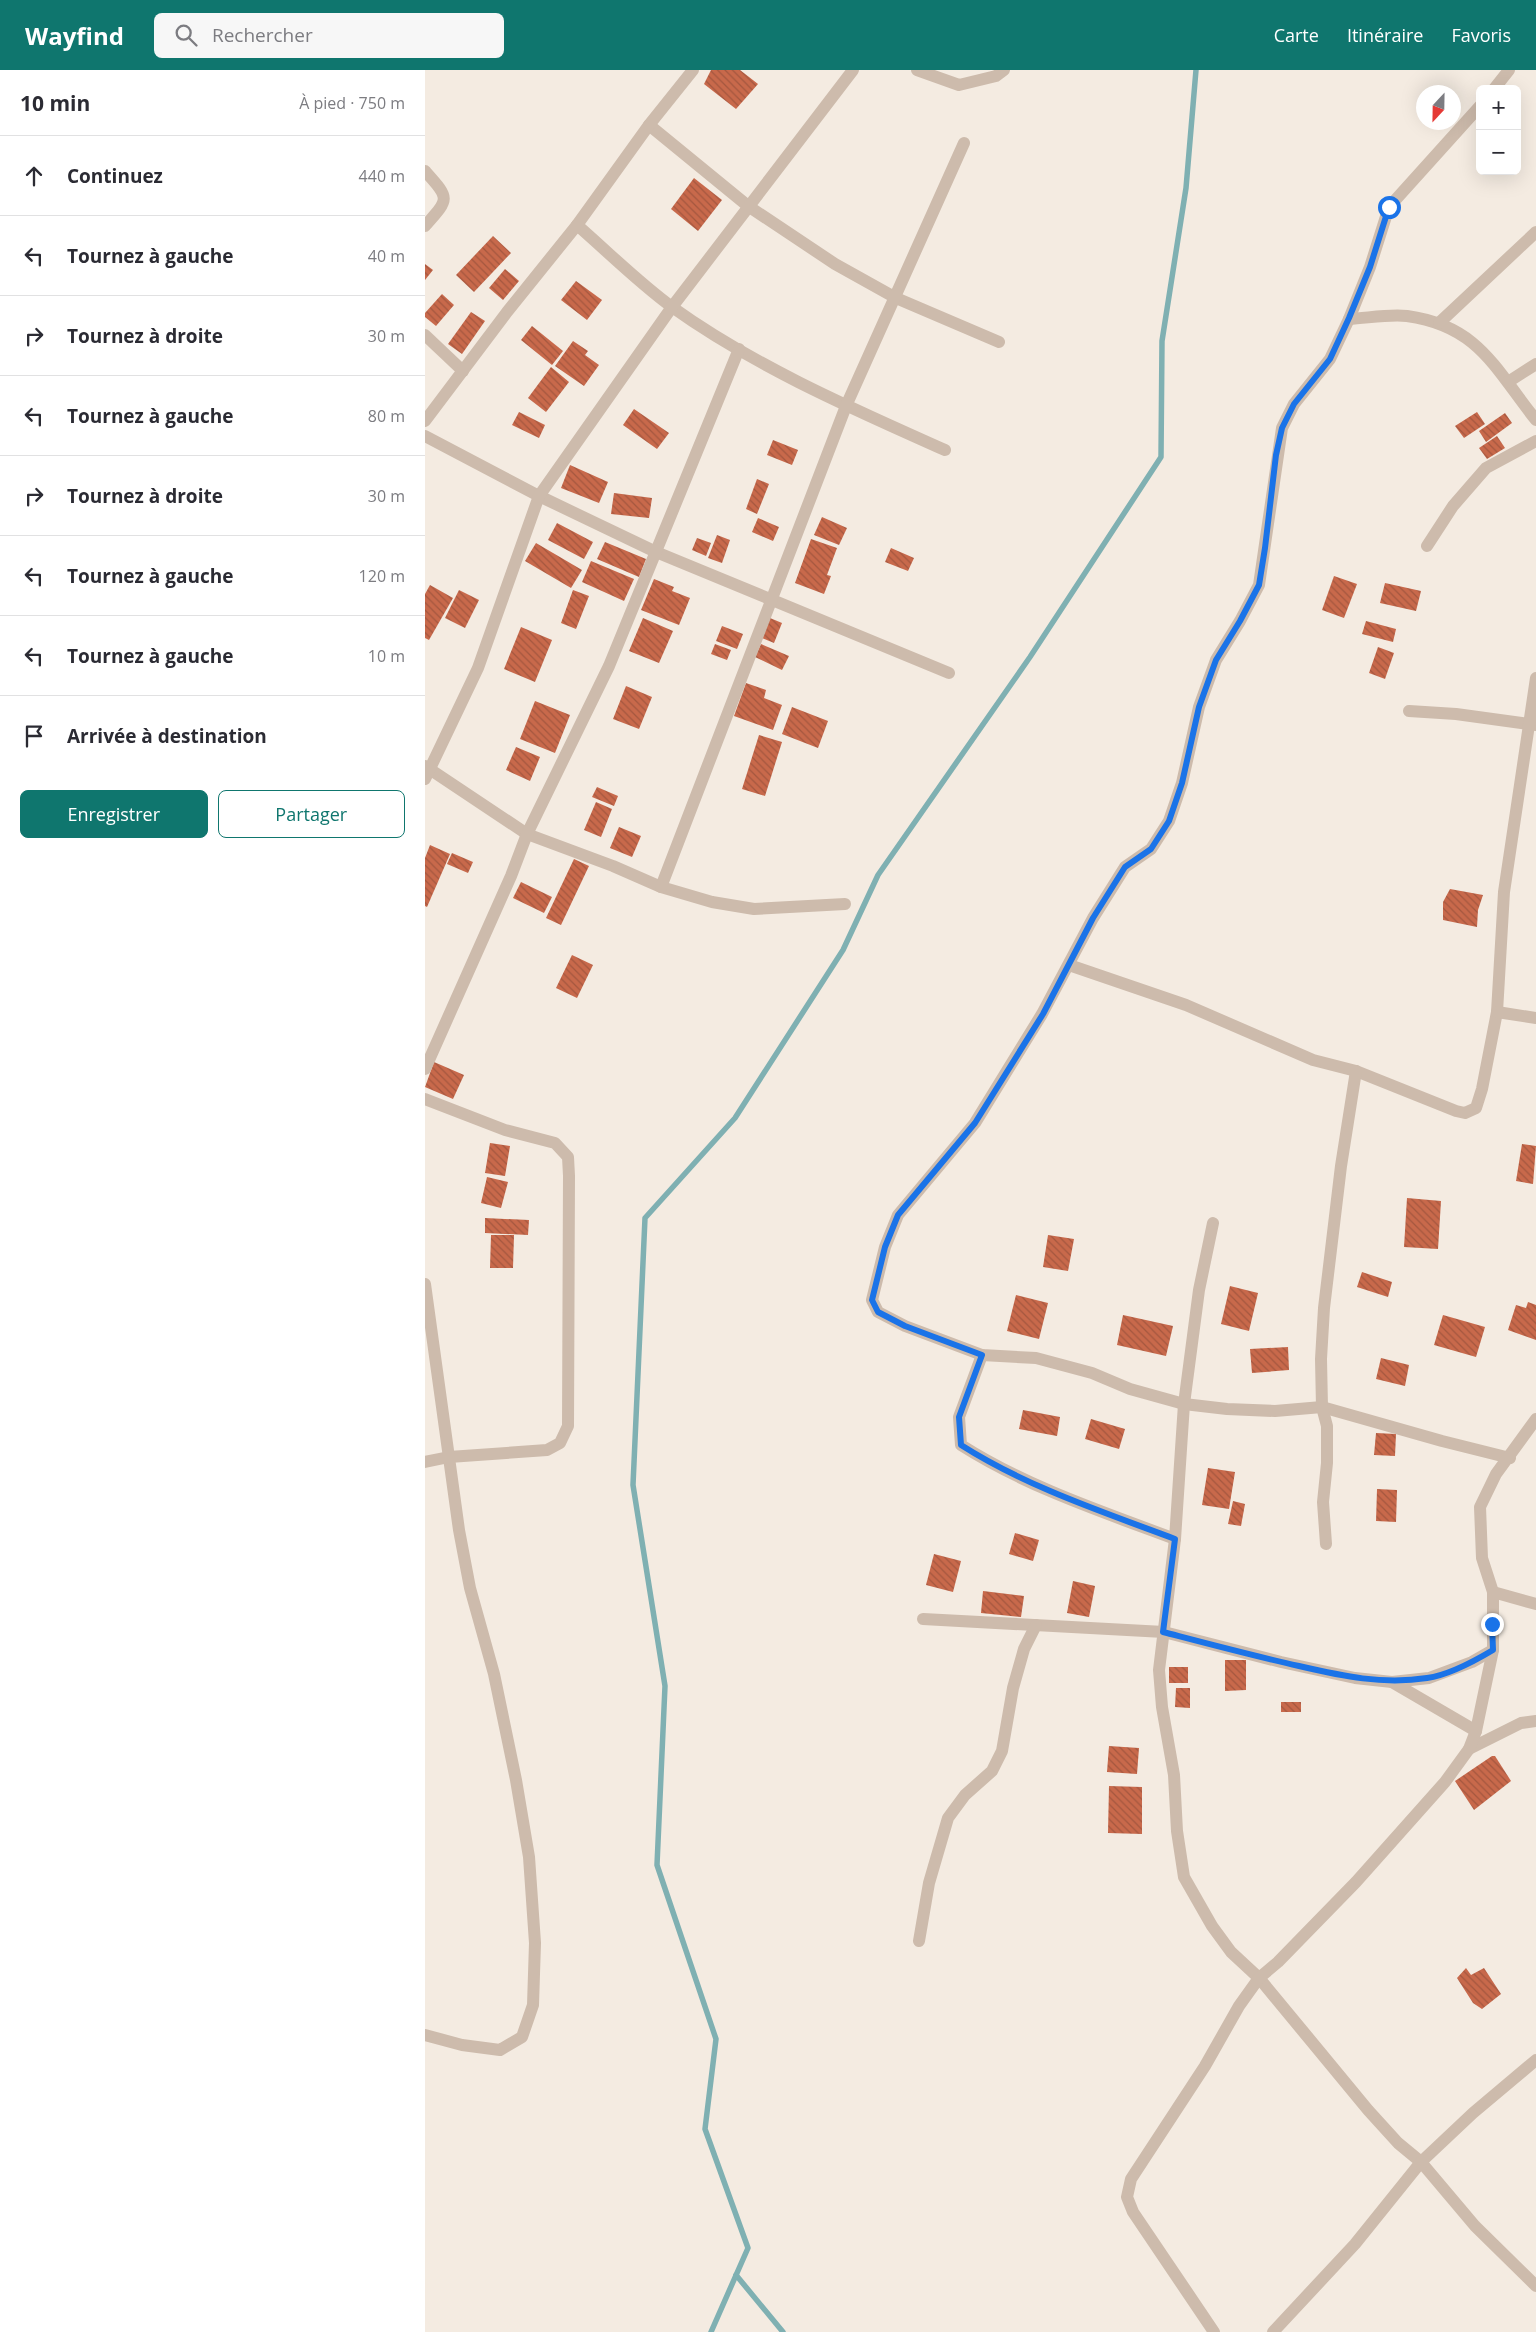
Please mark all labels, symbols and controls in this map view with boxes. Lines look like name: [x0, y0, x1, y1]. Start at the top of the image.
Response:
search box: [154, 13, 504, 58]
text: Wayfind: [25, 19, 124, 52]
icon: search: [172, 21, 200, 49]
text: Rechercher: [212, 22, 313, 48]
text: Carte: [1274, 23, 1319, 47]
text: Itinéraire: [1347, 23, 1423, 47]
text: Favoris: [1451, 23, 1511, 47]
north arrow: [1416, 85, 1461, 130]
map controls: [1476, 85, 1521, 175]
button: +: [1476, 85, 1521, 130]
text: 10 min: [20, 89, 90, 117]
text: À pied · 750 m: [299, 92, 405, 114]
button: −: [1476, 130, 1521, 175]
icon: ahead: [20, 162, 48, 190]
text: Continuez: [67, 163, 163, 189]
text: 440 m: [359, 165, 405, 187]
route start: [1378, 196, 1401, 219]
icon: left: [20, 242, 48, 270]
text: Tournez à gauche: [67, 243, 233, 269]
text: 40 m: [368, 245, 405, 267]
icon: right: [20, 322, 48, 350]
text: Tournez à droite: [67, 323, 223, 349]
text: 30 m: [368, 325, 405, 347]
icon: left: [20, 402, 48, 430]
text: Tournez à gauche: [67, 403, 233, 429]
text: 80 m: [368, 405, 405, 427]
icon: right: [20, 482, 48, 510]
text: Tournez à droite: [67, 483, 223, 509]
text: 30 m: [368, 485, 405, 507]
icon: left: [20, 562, 48, 590]
text: Tournez à gauche: [67, 563, 233, 589]
text: 120 m: [359, 565, 405, 587]
icon: left: [20, 642, 48, 670]
text: Tournez à gauche: [67, 643, 233, 669]
text: 10 m: [368, 645, 405, 667]
icon: arrive: [20, 722, 48, 750]
text: Arrivée à destination: [67, 723, 267, 749]
button: Enregistrer: [20, 790, 208, 838]
button: Partager: [218, 790, 405, 838]
route end: [1481, 1613, 1504, 1636]

